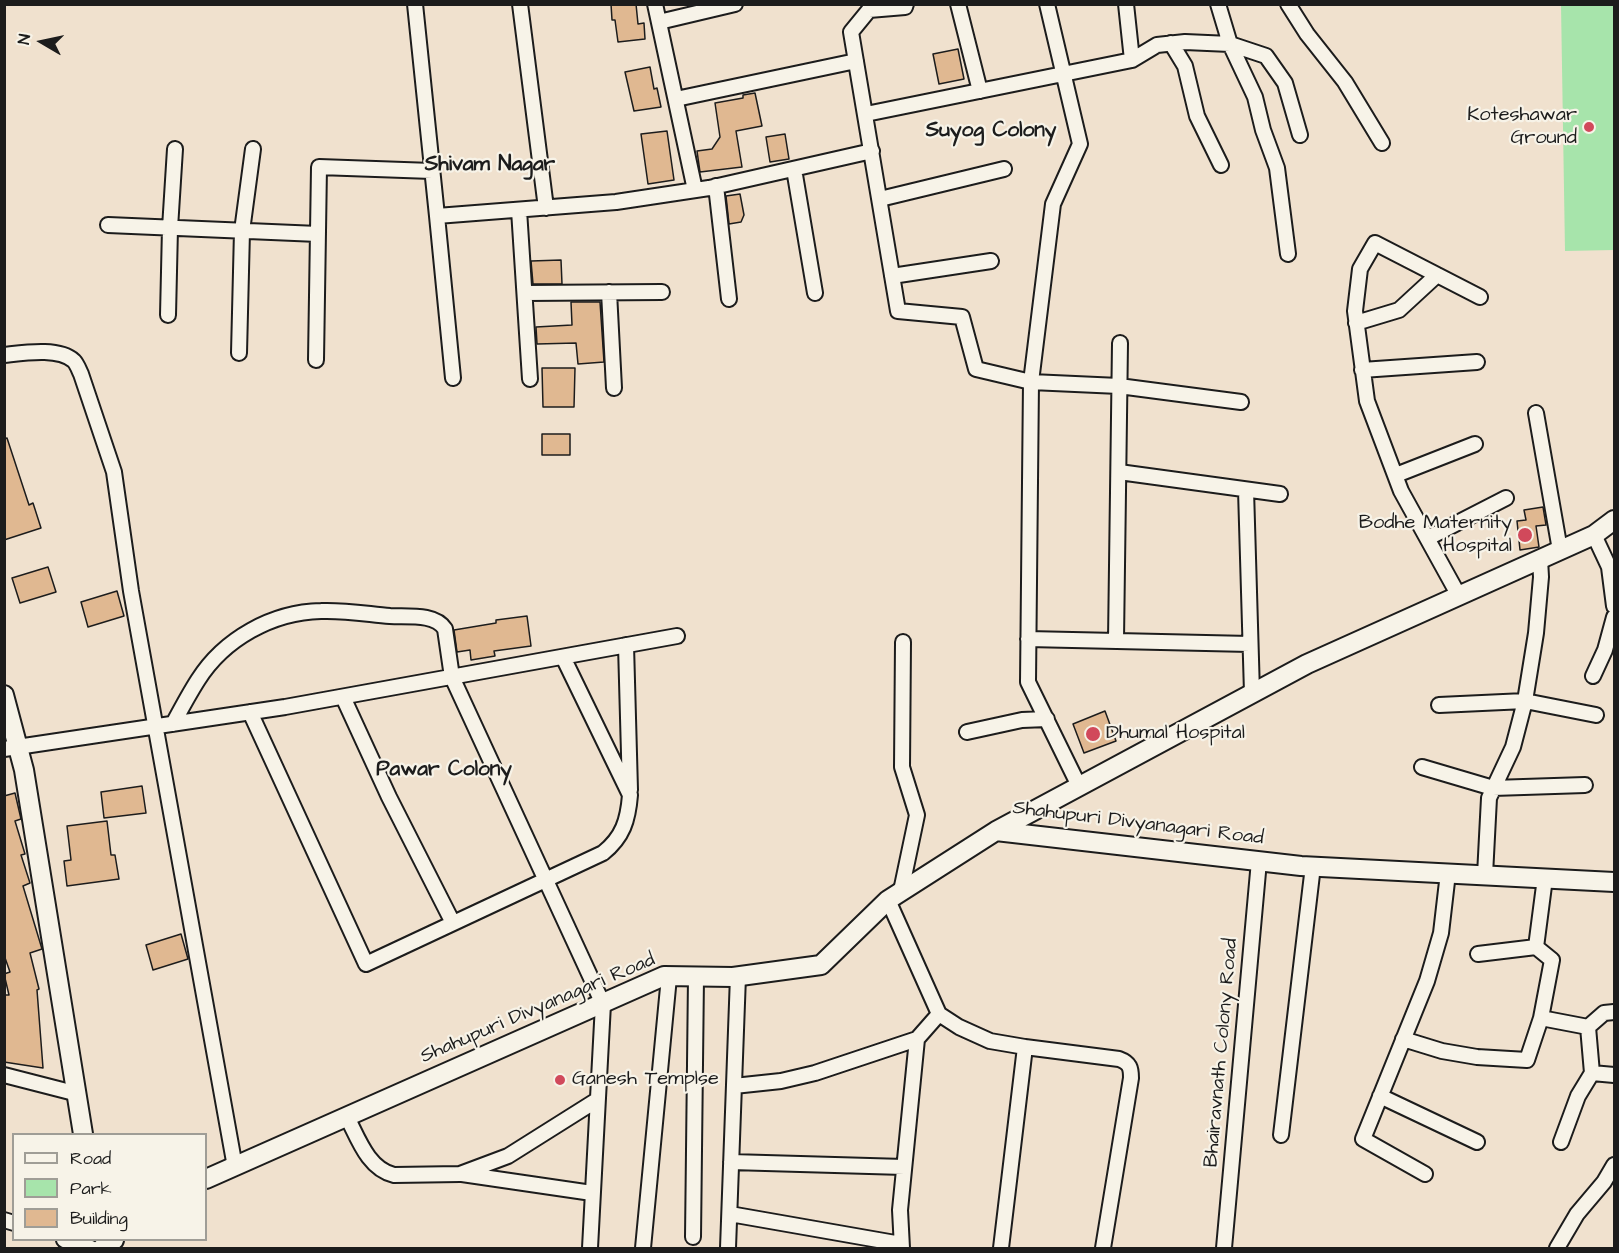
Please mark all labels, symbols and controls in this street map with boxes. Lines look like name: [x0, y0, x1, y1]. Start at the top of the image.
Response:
north arrow: [12, 12, 72, 72]
text: N: [13, 33, 36, 46]
place label: Koteshawar Ground: [1467, 104, 1577, 151]
district label: Suyog Colony: [926, 119, 1056, 145]
marker: Koteshawar Ground: [1582, 120, 1596, 134]
district label: Shivam Nagar: [425, 153, 555, 179]
place label: Bodhe Maternity Hospital: [1359, 512, 1512, 559]
marker: Bodhe Maternity Hospital: [1516, 526, 1534, 544]
place label: Dhumal Hospital: [1106, 722, 1245, 746]
marker: Dhumal Hospital: [1084, 725, 1102, 743]
district label: Pawar Colony: [376, 758, 512, 784]
street label: Shahupuri Divyanagari Road: [1011, 797, 1265, 851]
street label: Bhairavnath Colony Road: [1200, 937, 1244, 1169]
street label: Shahupuri Divyanagari Road: [417, 949, 659, 1069]
place label: Ganesh Templse: [572, 1068, 719, 1092]
marker: Ganesh Templse: [553, 1073, 567, 1087]
legend: [12, 1133, 207, 1241]
text: Road: [70, 1146, 111, 1171]
text: Park: [70, 1176, 112, 1201]
text: Building: [70, 1206, 128, 1231]

